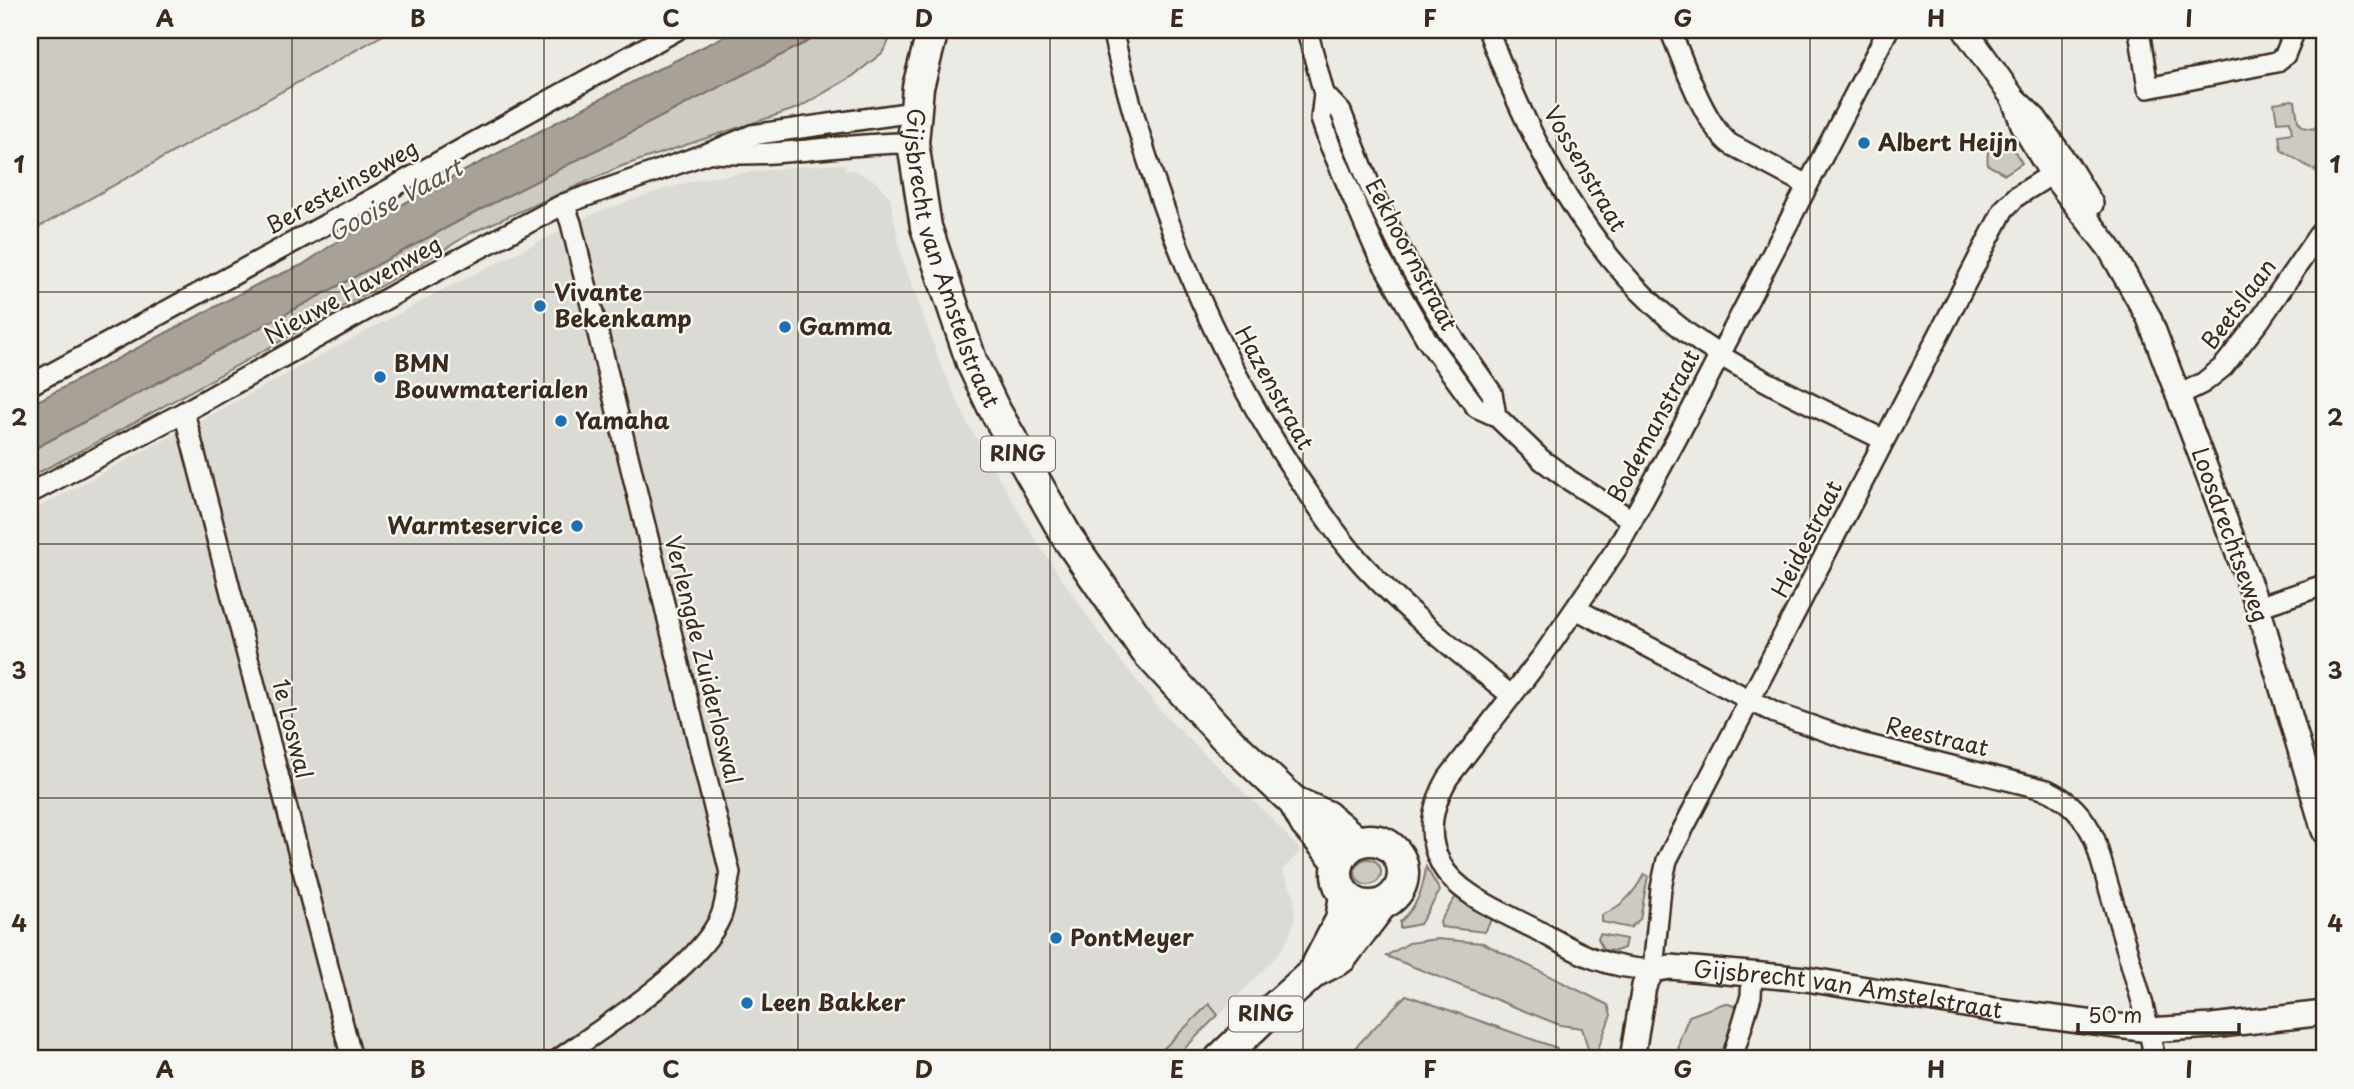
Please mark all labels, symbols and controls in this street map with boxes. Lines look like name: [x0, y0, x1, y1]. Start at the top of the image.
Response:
text: A: [156, 0, 174, 35]
text: B: [410, 0, 426, 35]
text: C: [662, 0, 680, 35]
text: D: [915, 0, 933, 35]
text: E: [1170, 0, 1184, 35]
text: F: [1423, 0, 1437, 35]
text: G: [1674, 0, 1692, 35]
text: H: [1927, 0, 1945, 35]
text: I: [2185, 0, 2193, 35]
street label: Vossenstraat: [1536, 99, 1637, 238]
street label: Gijsbrecht van Amstelstraat: [897, 107, 1010, 413]
place label: Albert Heijn: [1878, 124, 2018, 159]
street label: Beresteinseweg: [258, 129, 424, 242]
marker: Albert Heijn: [1856, 135, 1872, 151]
text: 1: [14, 146, 25, 181]
text: 1: [2330, 146, 2341, 181]
water label: Gooise Vaart: [320, 147, 471, 250]
street label: Eekhoornstraat: [1357, 172, 1467, 337]
street label: Nieuwe Havenweg: [257, 225, 447, 352]
street label: Beetslaan: [2192, 250, 2284, 356]
place label: Vivante Bekenkamp: [554, 274, 692, 335]
marker: Vivante Bekenkamp: [532, 298, 548, 314]
place label: Gamma: [799, 308, 893, 343]
marker: Gamma: [777, 319, 793, 335]
street label: Hazenstraat: [1227, 319, 1324, 456]
street label: Bodemanstraat: [1598, 342, 1708, 508]
place label: BMN Bouwmaterialen: [394, 345, 588, 406]
marker: BMN Bouwmaterialen: [372, 369, 388, 385]
text: 2: [11, 399, 27, 434]
text: 2: [2327, 399, 2343, 434]
place label: Yamaha: [575, 402, 670, 437]
marker: Yamaha: [553, 413, 569, 429]
road number: RING: [981, 436, 1055, 472]
street label: Loosdrechtseweg: [2183, 442, 2279, 627]
street label: Heidestraat: [1761, 474, 1850, 603]
place label: Warmteservice: [387, 507, 563, 542]
marker: Warmteservice: [569, 518, 585, 534]
street label: Verlengde Zuiderloswal: [657, 532, 752, 787]
text: 3: [11, 652, 27, 687]
text: 3: [2327, 652, 2343, 687]
street label: 1e Loswal: [264, 675, 323, 782]
street label: Reestraat: [1882, 707, 1992, 764]
text: 4: [11, 905, 27, 940]
text: 4: [2327, 905, 2343, 940]
place label: PontMeyer: [1070, 919, 1194, 954]
marker: PontMeyer: [1048, 930, 1064, 946]
street label: Gijsbrecht van Amstelstraat: [1692, 950, 2004, 1027]
place label: Leen Bakker: [761, 984, 906, 1019]
scale bar: [2078, 991, 2238, 1035]
marker: Leen Bakker: [739, 995, 755, 1011]
road number: RING: [1229, 996, 1303, 1032]
text: 50 m: [2088, 998, 2142, 1030]
text: A: [156, 1051, 174, 1086]
text: B: [410, 1051, 426, 1086]
text: C: [662, 1051, 680, 1086]
text: D: [915, 1051, 933, 1086]
text: E: [1170, 1051, 1184, 1086]
text: F: [1423, 1051, 1437, 1086]
text: G: [1674, 1051, 1692, 1086]
text: H: [1927, 1051, 1945, 1086]
text: I: [2185, 1051, 2193, 1086]

